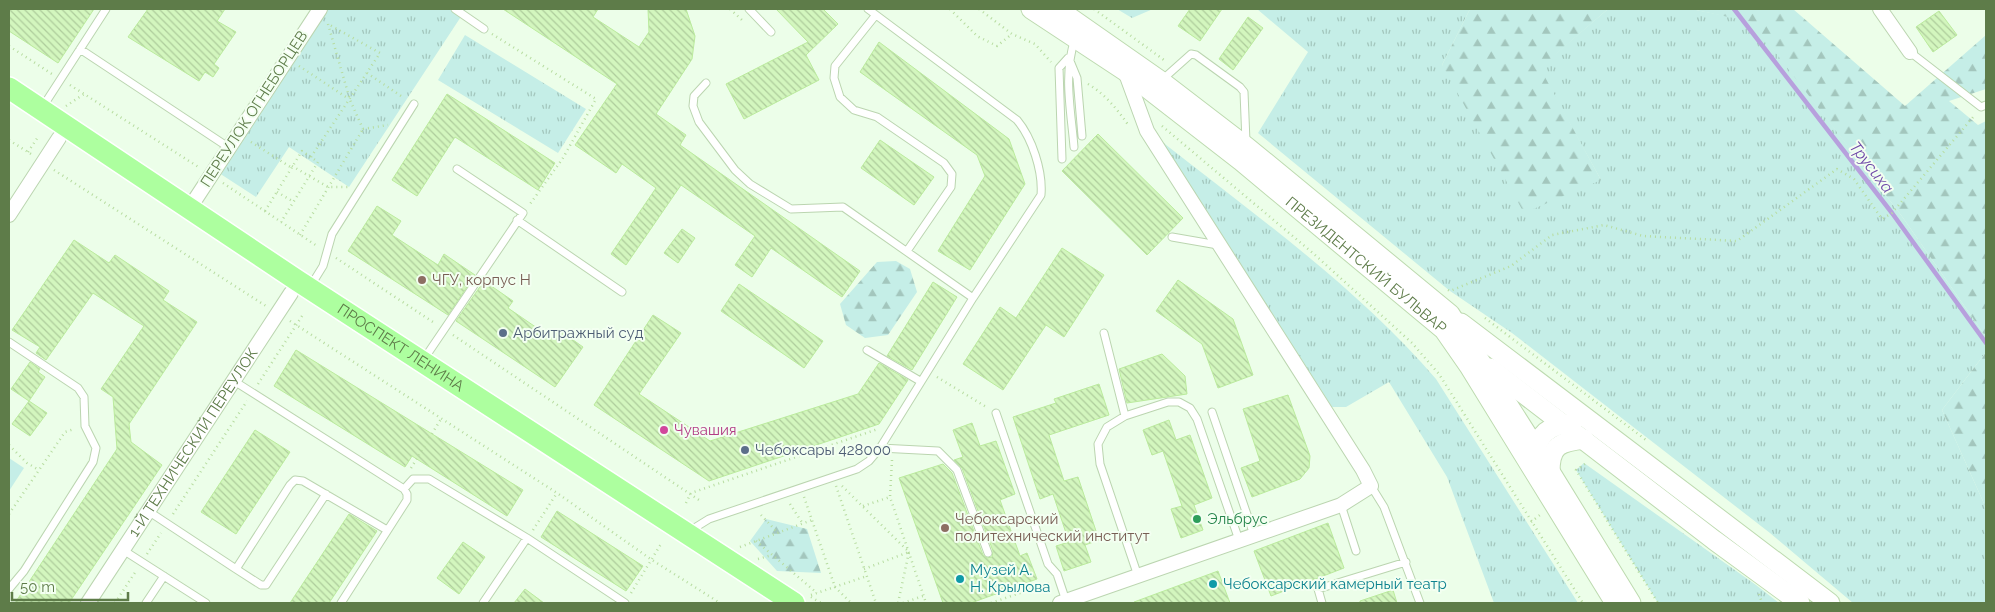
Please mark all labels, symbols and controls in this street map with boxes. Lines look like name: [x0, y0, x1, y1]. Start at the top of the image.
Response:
street label: ПЕРЕУЛОК ОГНЕБОРЦЕВ: [197, 28, 311, 190]
water label: Трусиха: [1846, 138, 1898, 197]
street label: ПРЕЗИДЕНТСКИЙ БУЛЬВАР: [1282, 193, 1450, 337]
place label: ЧГУ, корпус Н: [432, 271, 531, 289]
marker: ЧГУ, корпус Н: [416, 274, 428, 286]
street label: ПРОСПЕКТ ЛЕНИНА: [334, 300, 467, 395]
place label: Арбитражный суд: [513, 324, 644, 342]
marker: Арбитражный суд: [497, 327, 509, 339]
street label: 1-Й ТЕХНИЧЕСКИЙ ПЕРЕУЛОК: [125, 344, 262, 540]
place label: Чувашия: [674, 421, 737, 439]
marker: Чувашия: [658, 424, 670, 436]
place label: Чебоксары 428000: [755, 441, 891, 459]
marker: Чебоксары 428000: [739, 444, 751, 456]
place label: Чебоксарский политехнический институт: [955, 510, 1150, 545]
place label: Эльбрус: [1207, 510, 1268, 528]
marker: Эльбрус: [1191, 513, 1203, 525]
marker: Чебоксарский политехнический институт: [939, 522, 951, 534]
place label: Музей А. Н. Крылова: [970, 561, 1050, 596]
scale bar: [12, 570, 129, 602]
marker: Музей А. Н. Крылова: [954, 573, 966, 585]
place label: Чебоксарский камерный театр: [1223, 575, 1447, 593]
text: 50 m: [20, 578, 55, 596]
marker: Чебоксарский камерный театр: [1207, 578, 1219, 590]

